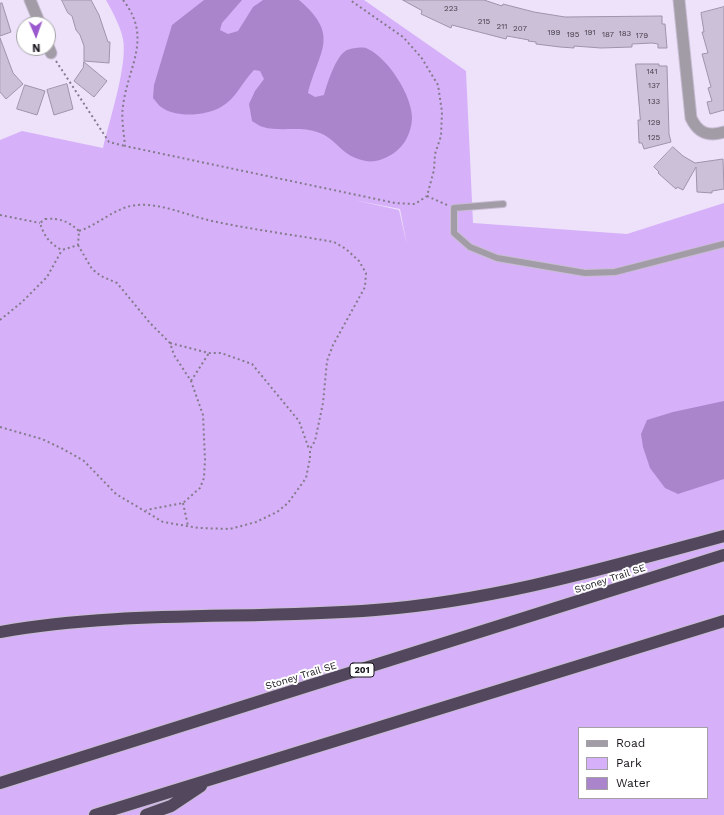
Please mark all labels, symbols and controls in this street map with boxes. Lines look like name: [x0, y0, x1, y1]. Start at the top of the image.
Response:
house number: 223: [444, 4, 458, 14]
north arrow: [16, 16, 56, 56]
house number: 215: [478, 17, 490, 27]
house number: 211: [497, 22, 507, 32]
house number: 207: [513, 24, 527, 34]
house number: 199: [548, 28, 560, 38]
house number: 191: [584, 28, 596, 38]
house number: 183: [619, 29, 631, 39]
house number: 195: [567, 30, 579, 40]
house number: 187: [602, 30, 614, 40]
house number: 179: [636, 31, 648, 41]
text: N: [32, 41, 41, 54]
house number: 141: [647, 67, 657, 77]
house number: 137: [648, 81, 660, 91]
house number: 133: [648, 97, 660, 107]
house number: 129: [648, 118, 660, 128]
house number: 125: [648, 133, 660, 143]
street label: Stoney Trail SE: [573, 562, 647, 596]
street label: Stoney Trail SE: [264, 659, 338, 693]
road number: 201: [350, 663, 374, 677]
legend: [578, 727, 708, 799]
text: Road: [616, 736, 645, 750]
text: Park: [616, 756, 642, 770]
text: Water: [616, 776, 650, 790]

